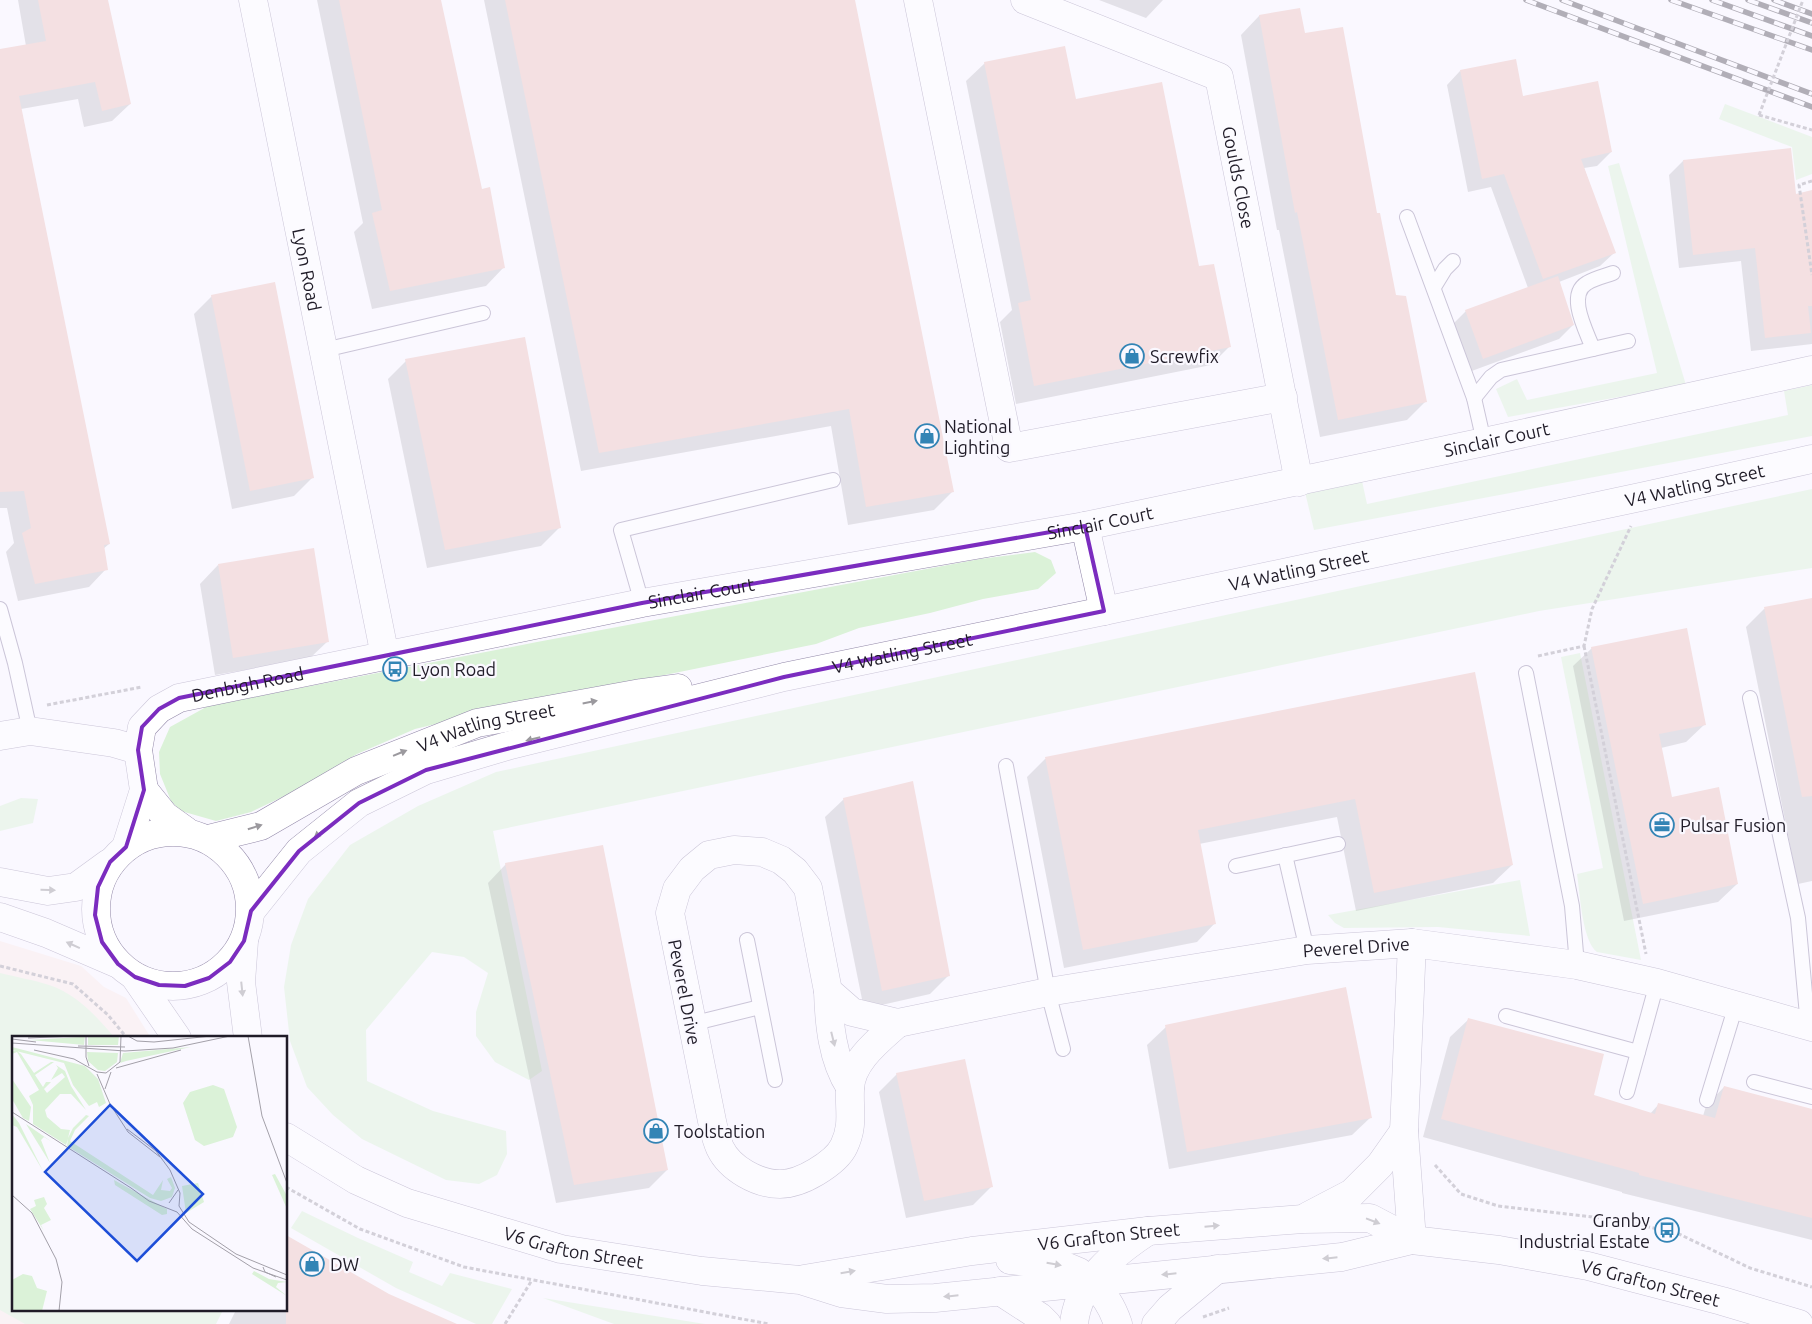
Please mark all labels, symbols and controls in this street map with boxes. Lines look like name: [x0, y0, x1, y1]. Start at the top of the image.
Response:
street label: Goulds Close: [1219, 124, 1259, 230]
street label: Lyon Road: [289, 226, 325, 313]
shop icon: Screwfix: [1119, 343, 1145, 369]
place label: Screwfix: [1150, 346, 1219, 366]
place label: National Lighting: [944, 416, 1013, 457]
street label: Sinclair Court: [1442, 418, 1551, 460]
shop icon: National Lighting: [914, 423, 940, 449]
street label: V4 Watling Street: [1623, 460, 1766, 510]
street label: Sinclair Court: [1046, 502, 1155, 542]
street label: V4 Watling Street: [1227, 545, 1370, 594]
street label: Sinclair Court: [647, 574, 756, 612]
street label: V4 Watling Street: [830, 628, 974, 677]
bus stop icon: Lyon Road: [382, 656, 408, 682]
place label: Lyon Road: [412, 659, 496, 679]
street label: Denbigh Road: [190, 663, 305, 705]
one-way arrow: [582, 698, 597, 706]
street label: V4 Watling Street: [414, 699, 556, 756]
one-way arrow: [525, 736, 540, 744]
one-way arrow: [393, 749, 408, 757]
office icon: Pulsar Fusion: [1649, 812, 1675, 838]
place label: Pulsar Fusion: [1680, 815, 1786, 835]
one-way arrow: [248, 822, 263, 830]
one-way arrow: [314, 828, 327, 839]
one-way arrow: [40, 886, 56, 894]
street label: Peverel Drive: [1302, 933, 1410, 960]
street label: Peverel Drive: [665, 937, 705, 1047]
one-way arrow: [66, 940, 80, 948]
one-way arrow: [238, 982, 246, 998]
one-way arrow: [829, 1031, 837, 1046]
inset map: [12, 1036, 288, 1312]
shop icon: Toolstation: [643, 1118, 669, 1144]
place label: Toolstation: [674, 1121, 765, 1141]
place label: Granby Industrial Estate: [1519, 1210, 1650, 1251]
one-way arrow: [1366, 1217, 1381, 1225]
bus stop icon: Granby Industrial Estate: [1654, 1217, 1680, 1243]
street label: V6 Grafton Street: [1037, 1219, 1181, 1253]
one-way arrow: [1204, 1221, 1220, 1229]
street label: V6 Grafton Street: [501, 1222, 645, 1272]
shop icon: DW: [299, 1251, 325, 1277]
place label: DW: [330, 1254, 360, 1274]
one-way arrow: [1322, 1254, 1338, 1262]
street label: V6 Grafton Street: [1579, 1255, 1722, 1310]
one-way arrow: [1046, 1260, 1062, 1268]
one-way arrow: [841, 1267, 857, 1275]
one-way arrow: [1160, 1270, 1176, 1278]
one-way arrow: [943, 1292, 959, 1300]

